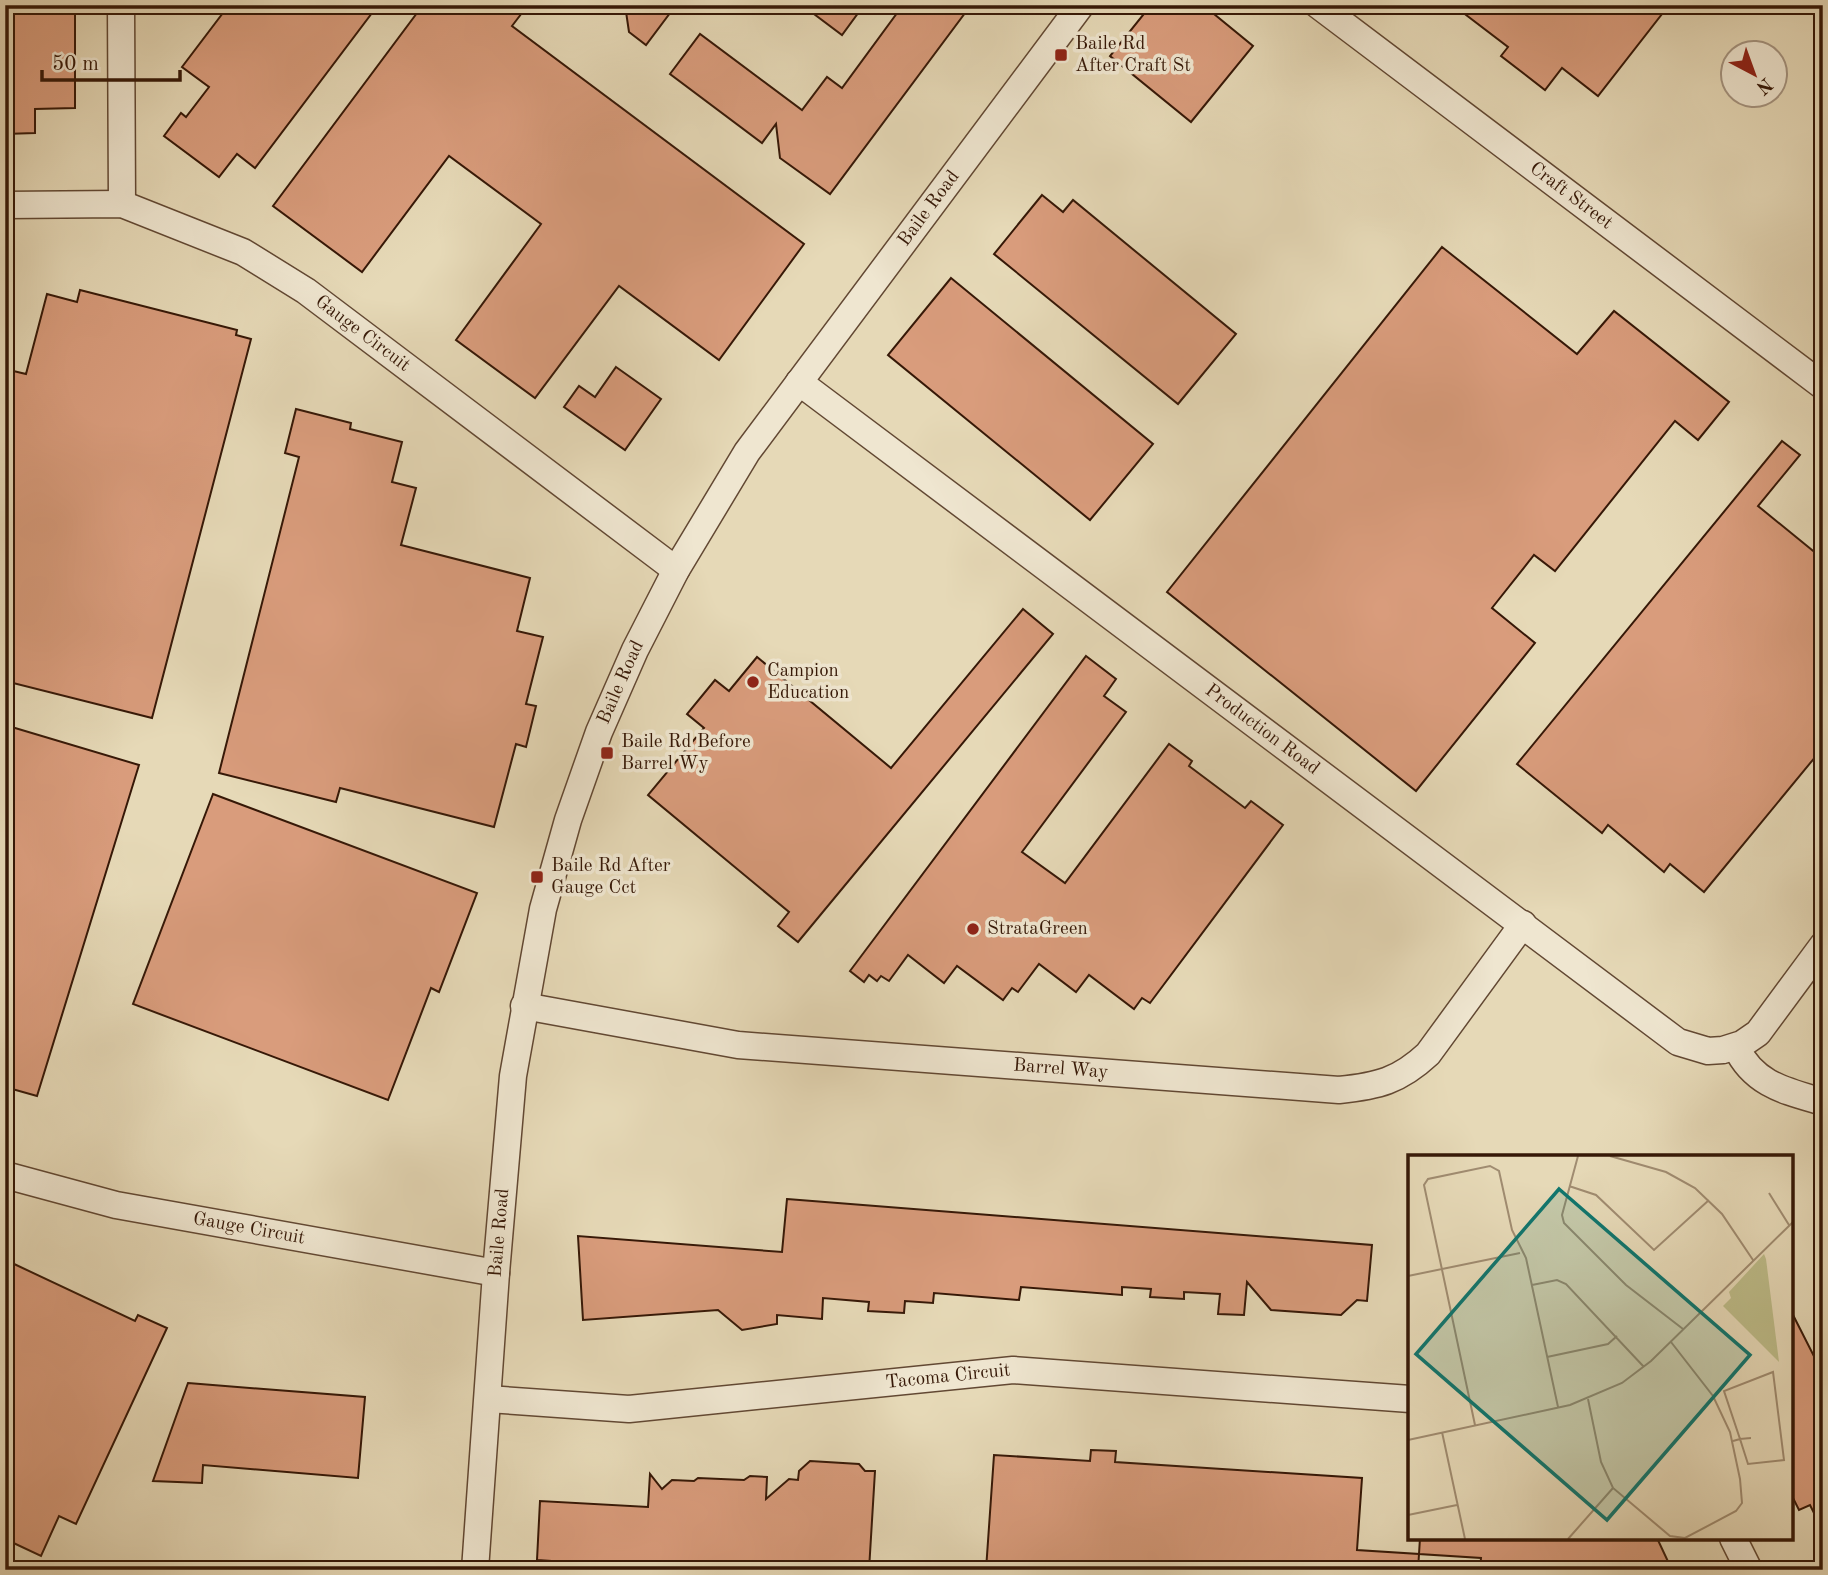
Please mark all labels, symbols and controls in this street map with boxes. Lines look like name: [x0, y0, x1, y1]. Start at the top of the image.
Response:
place label: Baile Rd After Craft St: [1075, 35, 1191, 76]
scale bar: [42, 38, 180, 82]
north arrow: [1720, 38, 1790, 108]
marker: Baile Rd After Craft St: [1053, 47, 1069, 63]
text: 50 m: [52, 54, 99, 75]
text: N: [1751, 73, 1775, 97]
street label: Craft Street: [1526, 159, 1616, 233]
street label: Baile Road: [895, 167, 963, 250]
street label: Gauge Circuit: [311, 292, 414, 375]
street label: Baile Road: [594, 637, 648, 727]
place label: Campion Education: [767, 662, 849, 703]
marker: Campion Education: [745, 674, 761, 690]
street label: Production Road: [1201, 681, 1323, 779]
place label: Baile Rd Before Barrel Wy: [621, 733, 751, 774]
marker: Baile Rd Before Barrel Wy: [599, 745, 615, 761]
place label: Baile Rd After Gauge Cct: [551, 857, 671, 898]
marker: Baile Rd After Gauge Cct: [529, 869, 545, 885]
place label: StrataGreen: [987, 920, 1088, 939]
marker: StrataGreen: [965, 921, 981, 937]
street label: Barrel Way: [1012, 1056, 1109, 1082]
inset map: [1408, 1155, 1793, 1540]
street label: Baile Road: [486, 1188, 513, 1278]
street label: Gauge Circuit: [191, 1209, 306, 1248]
street label: Tacoma Circuit: [885, 1361, 1011, 1392]

